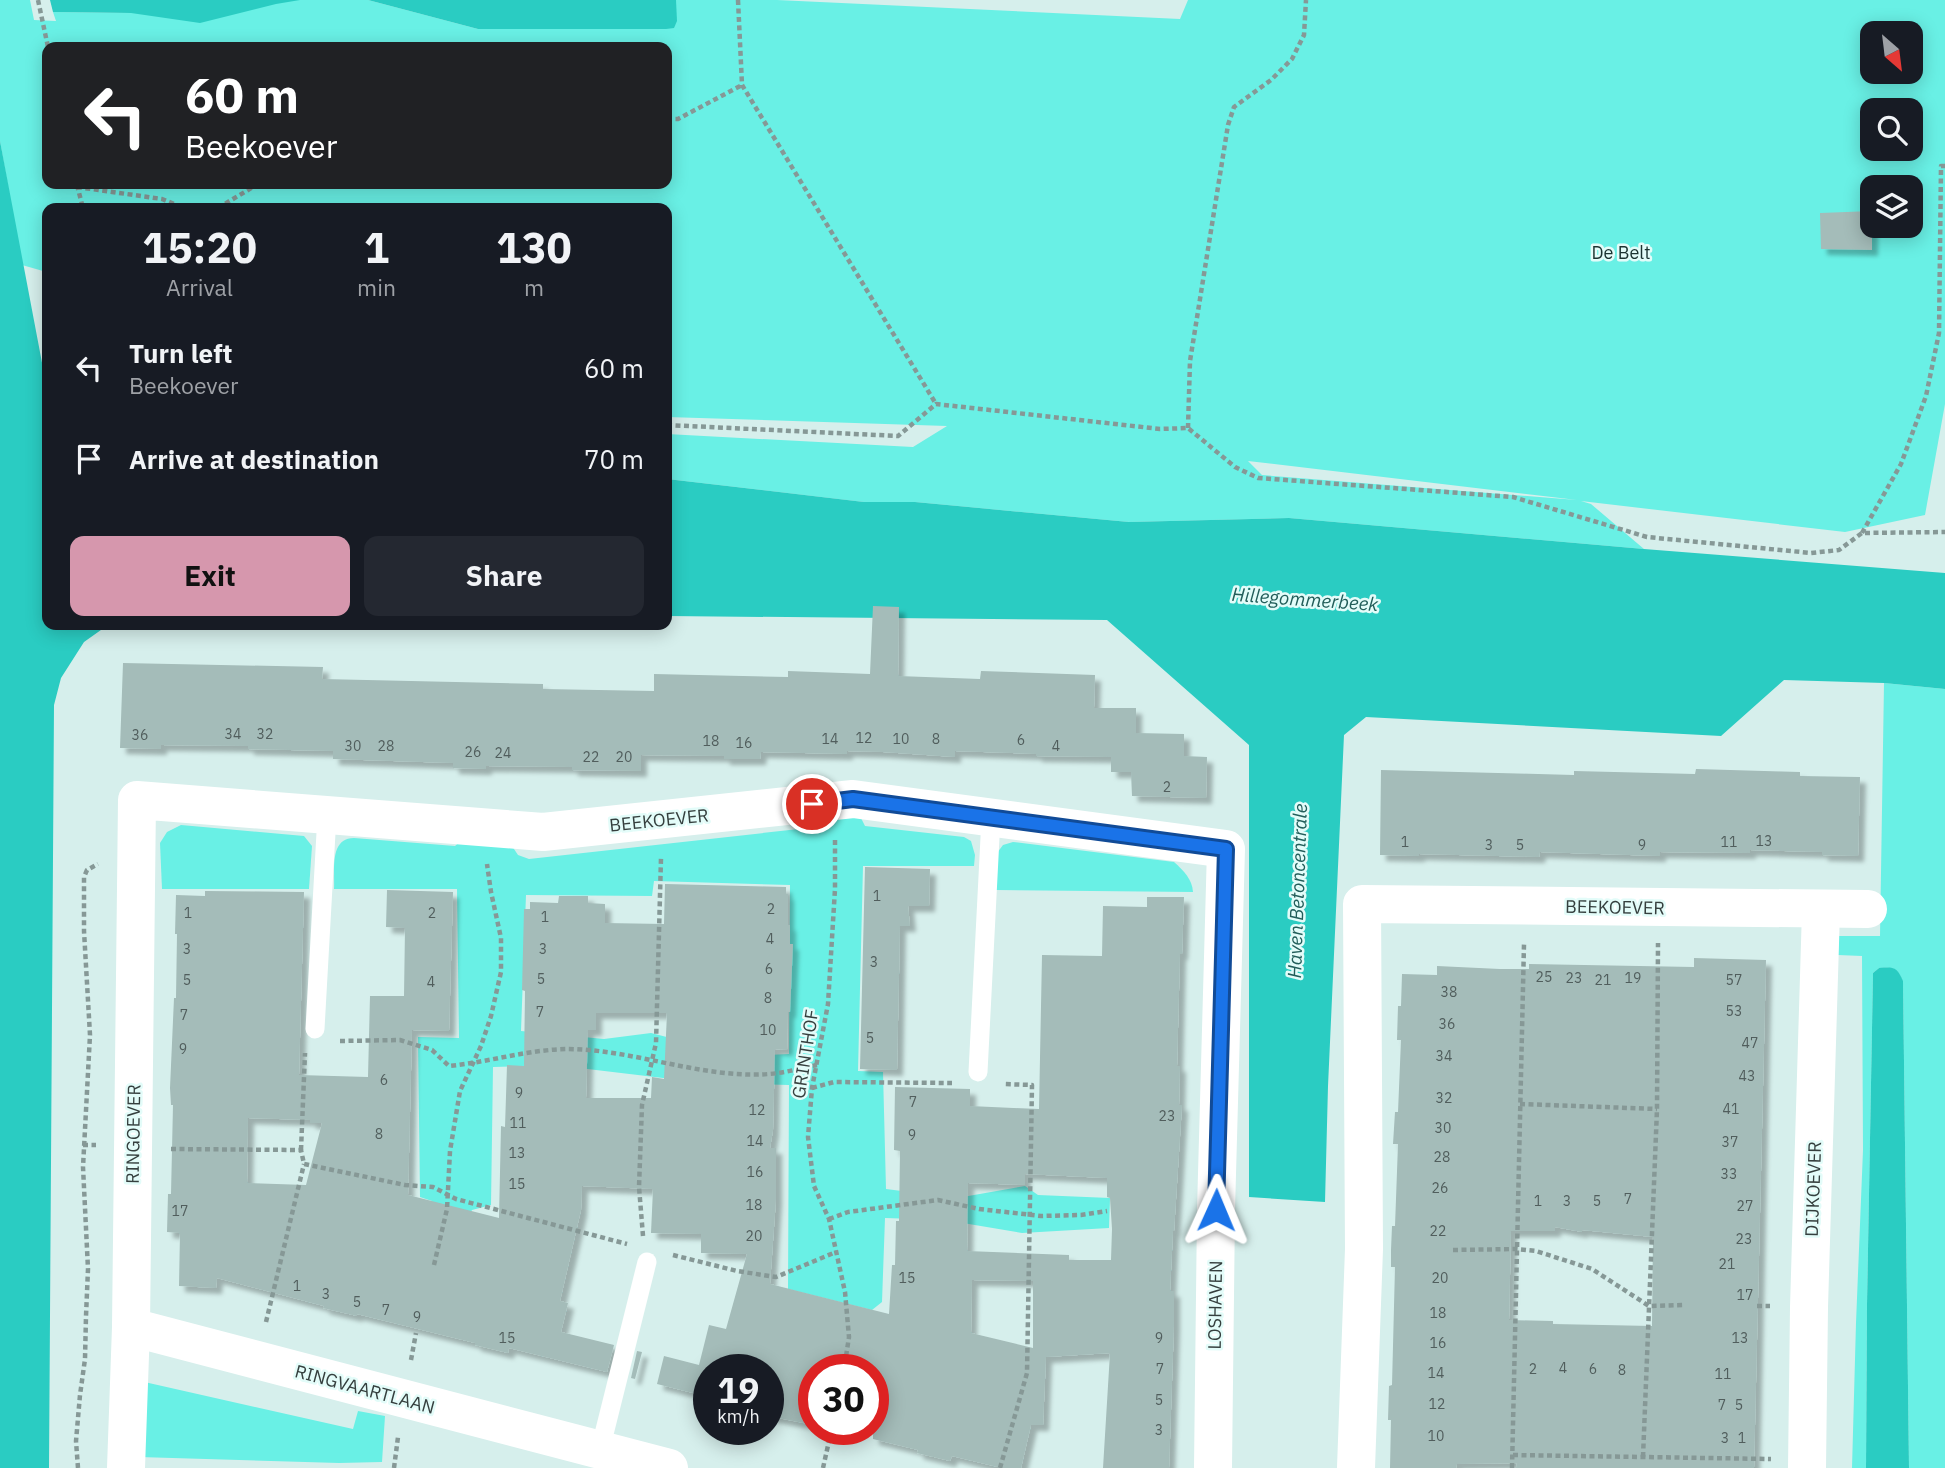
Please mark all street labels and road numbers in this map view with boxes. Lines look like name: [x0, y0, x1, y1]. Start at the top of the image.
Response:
street label: BEEKOEVER: [608, 803, 710, 837]
street label: BEEKOEVER: [1565, 895, 1665, 919]
street label: GRINTHOF: [787, 1008, 823, 1100]
street label: RINGOEVER: [121, 1084, 145, 1184]
street label: DIJKOEVER: [1800, 1141, 1826, 1237]
street label: LOSHAVEN: [1203, 1260, 1227, 1350]
street label: RINGVAARTLAAN: [292, 1359, 438, 1419]

